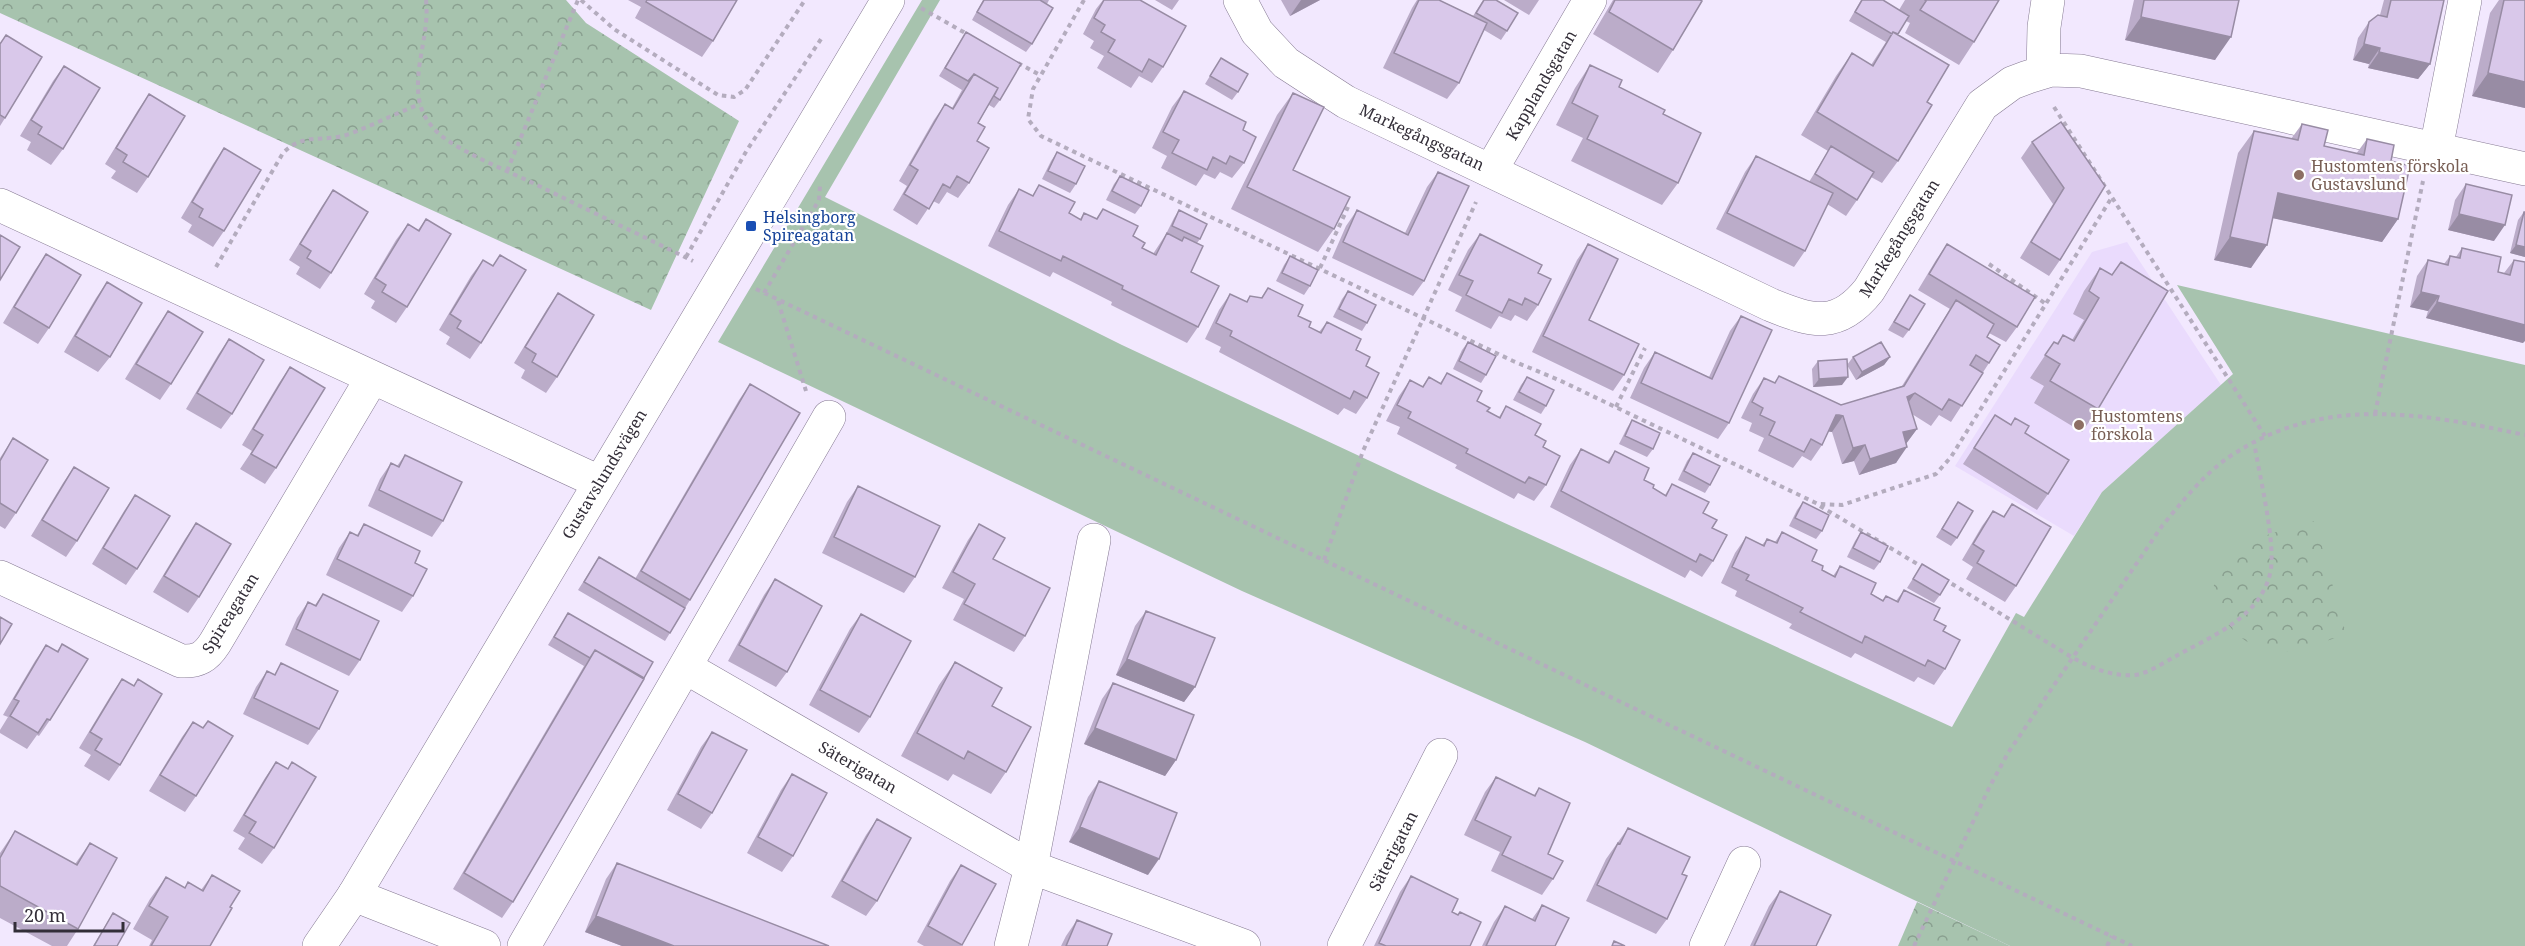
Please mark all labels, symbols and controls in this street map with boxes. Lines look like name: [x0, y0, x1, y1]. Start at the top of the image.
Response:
street label: Kapplandsgatan: [1501, 26, 1581, 144]
street label: Markegångsgatan: [1356, 98, 1488, 176]
place label: Hustomtens förskola Gustavslund: [2311, 155, 2469, 195]
marker: Hustomtens förskola Gustavslund: [2292, 168, 2306, 182]
street label: Markegångsgatan: [1854, 175, 1944, 301]
place label: Helsingborg Spireagatan: [763, 206, 856, 246]
marker: Helsingborg Spireagatan: [744, 219, 758, 233]
street label: Gustavslundsvägen: [556, 405, 652, 543]
place label: Hustomtens förskola: [2091, 405, 2183, 445]
marker: Hustomtens förskola: [2072, 418, 2086, 432]
street label: Spireagatan: [196, 568, 264, 658]
street label: Säterigatan: [815, 736, 901, 798]
street label: Säterigatan: [1363, 807, 1423, 895]
scale bar: [15, 895, 123, 933]
text: 20 m: [24, 903, 66, 927]

